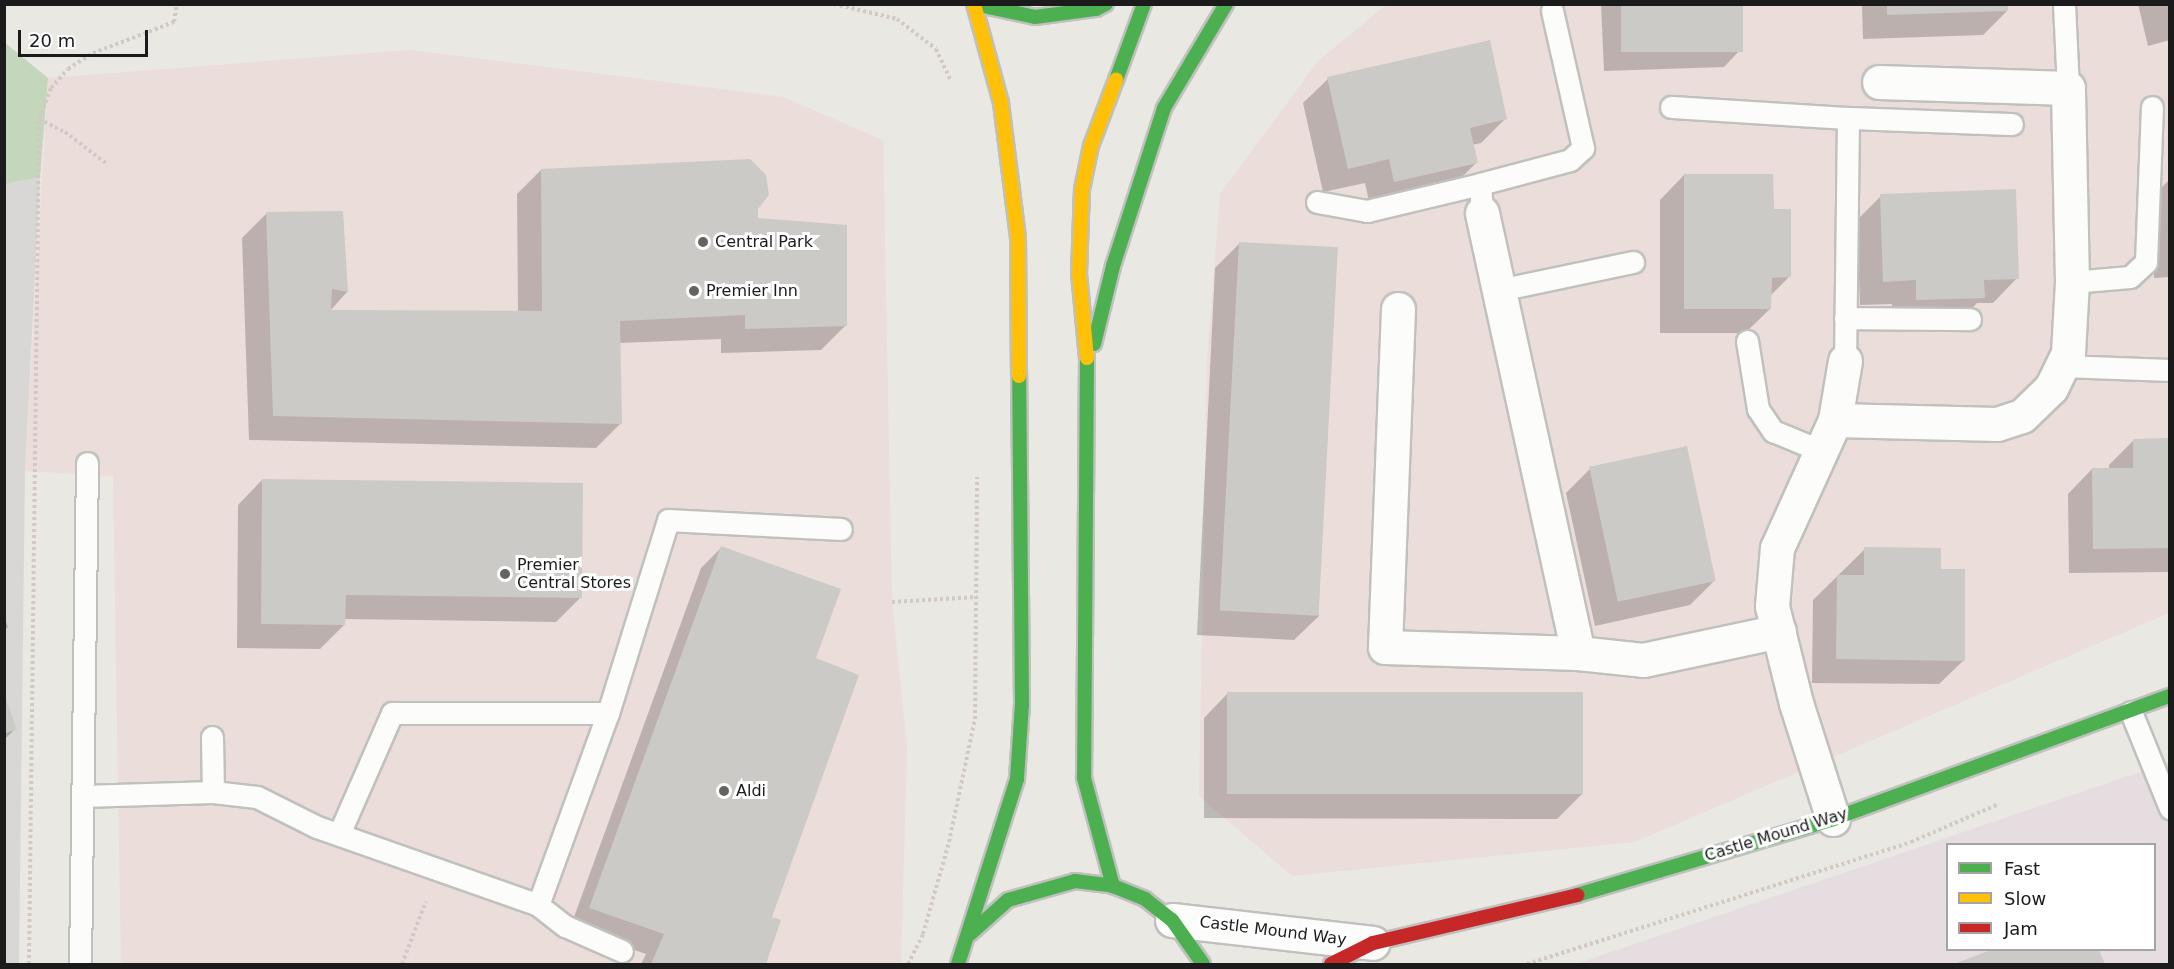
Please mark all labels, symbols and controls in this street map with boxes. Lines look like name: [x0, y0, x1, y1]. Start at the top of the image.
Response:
scale bar: [21, 18, 152, 56]
text: 20 m: [29, 30, 75, 51]
place label: Central Park: [715, 232, 813, 252]
marker: Central Park: [696, 235, 710, 249]
place label: Premier Inn: [706, 281, 798, 301]
marker: Premier Inn: [687, 284, 701, 298]
place label: Premier Central Stores: [517, 555, 631, 593]
marker: Premier Central Stores: [498, 567, 512, 581]
place label: Aldi: [736, 781, 766, 801]
marker: Aldi: [717, 784, 731, 798]
street label: Castle Mound Way: [1702, 804, 1850, 866]
legend: [1946, 843, 2156, 951]
text: Fast: [2004, 858, 2040, 879]
text: Slow: [2004, 888, 2046, 909]
street label: Castle Mound Way: [1198, 912, 1348, 950]
text: Jam: [2004, 918, 2038, 939]

